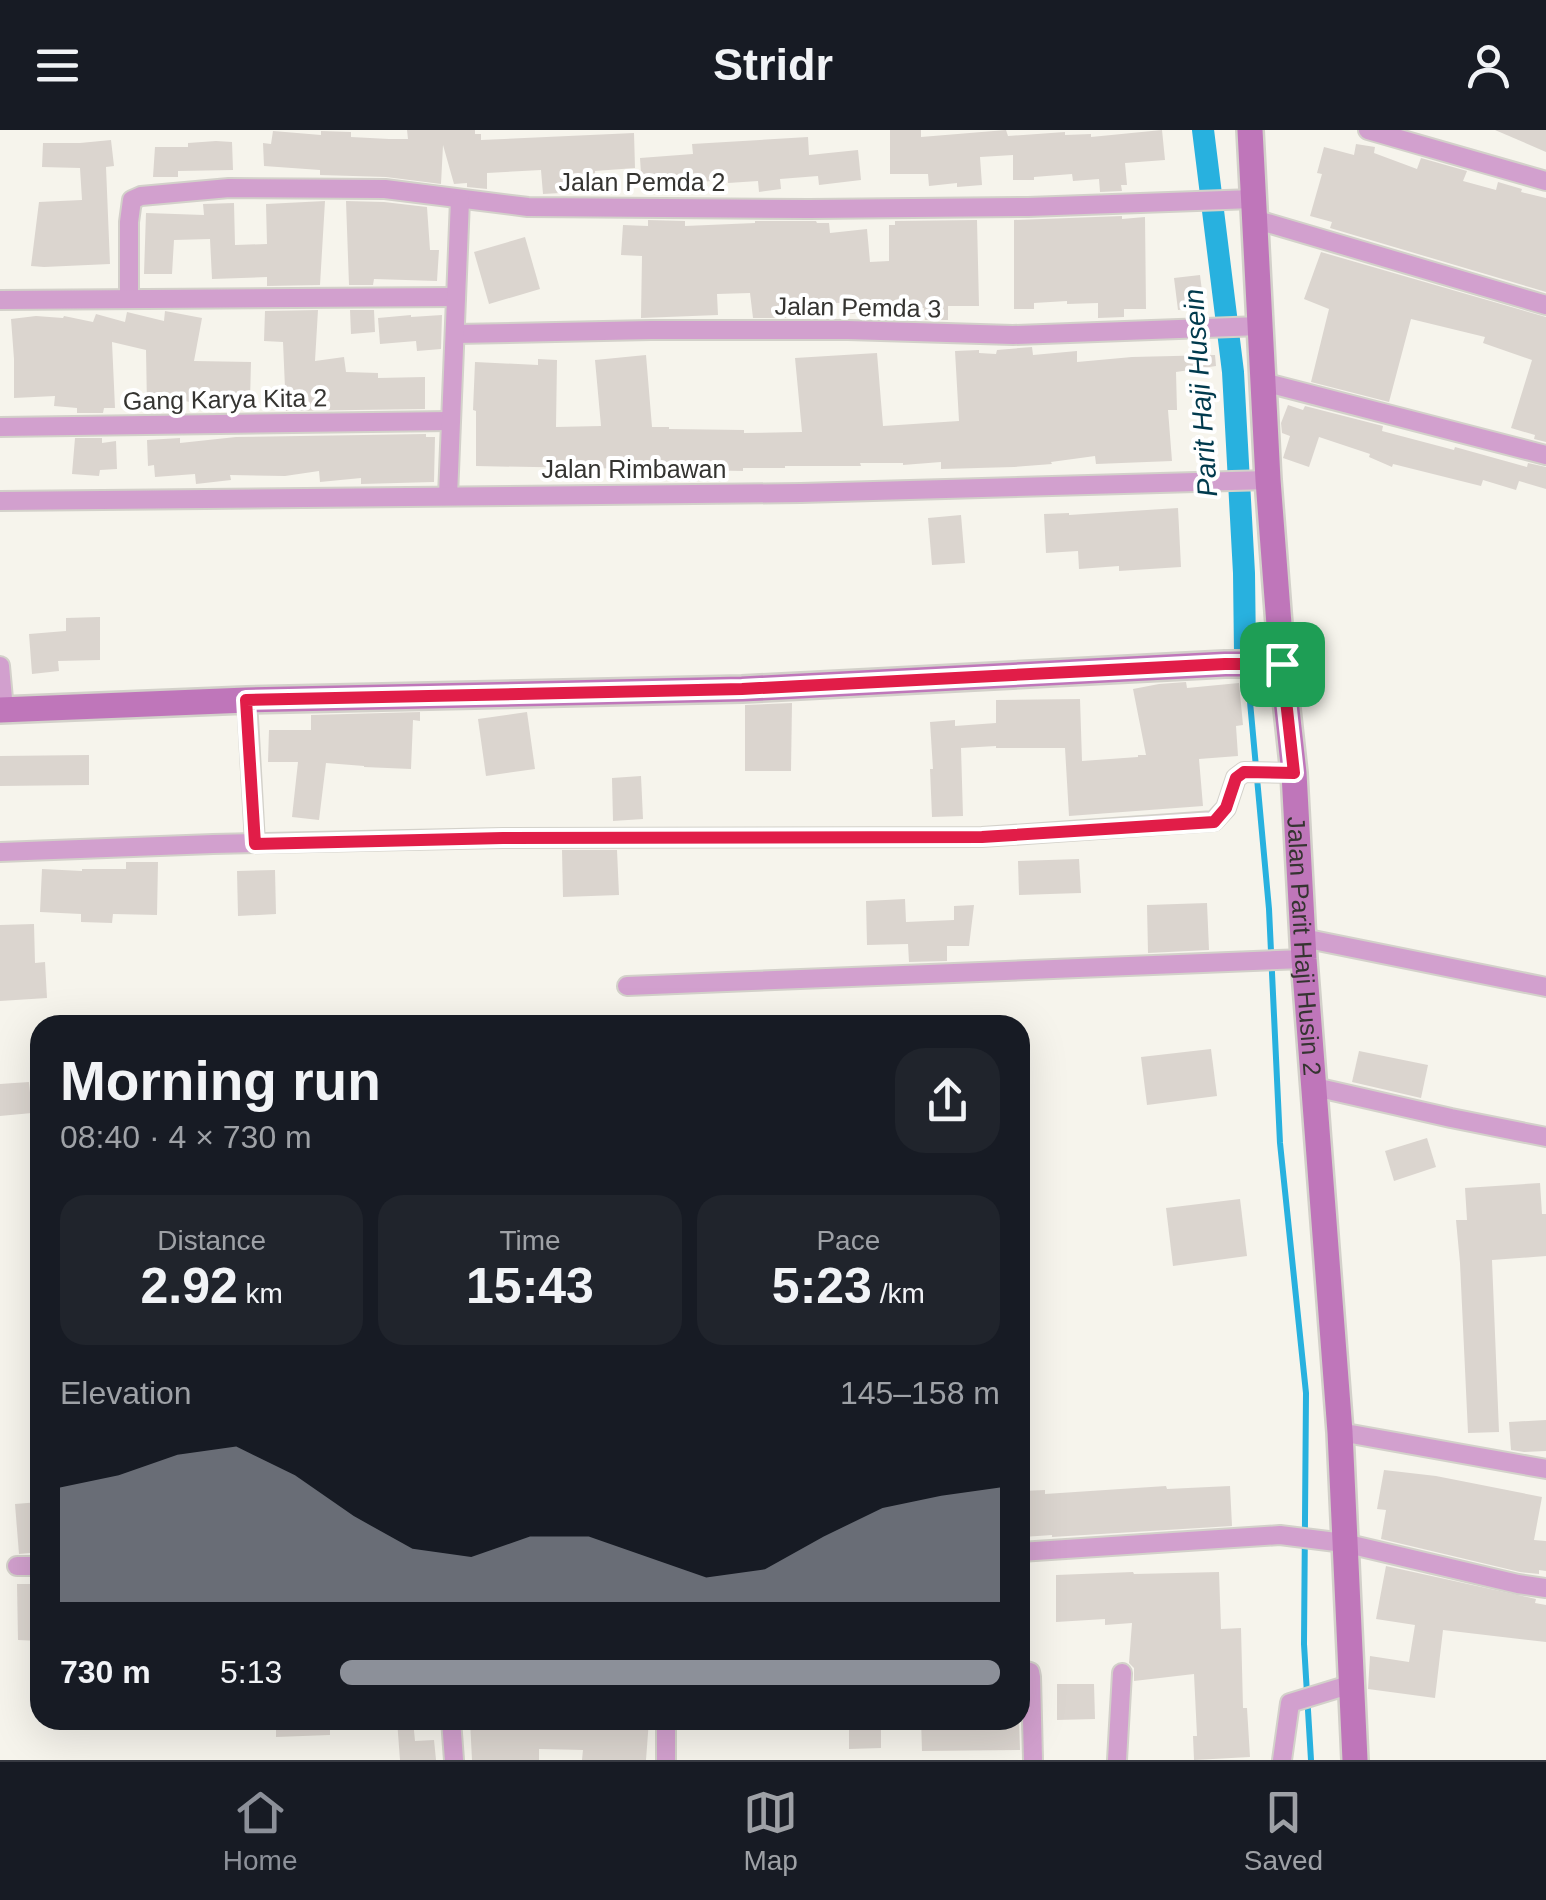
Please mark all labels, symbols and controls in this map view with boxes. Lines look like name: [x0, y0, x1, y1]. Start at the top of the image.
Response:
icon: menu: [30, 38, 85, 93]
icon: person: [1461, 38, 1516, 93]
text: Stridr: [713, 39, 833, 90]
street label: Jalan Pemda 2: [559, 168, 725, 196]
water label: Parit Haji Husein: [1178, 288, 1223, 498]
street label: Jalan Pemda 3: [774, 292, 942, 322]
street label: Gang Karya Kita 2: [123, 383, 327, 415]
street label: Jalan Rimbawan: [542, 455, 726, 483]
pin: [1240, 622, 1325, 707]
icon: arrive: [1255, 637, 1310, 692]
street label: Jalan Parit Haji Husin 2: [1282, 816, 1327, 1077]
button: share: [895, 1048, 1000, 1153]
text: Morning run: [60, 1050, 381, 1112]
text: 08:40 · 4 × 730 m: [60, 1119, 312, 1155]
text: Distance: [157, 1225, 266, 1256]
text: Time: [499, 1225, 561, 1256]
text: Pace: [816, 1225, 880, 1256]
text: 2.92: [140, 1258, 238, 1314]
text: 15:43: [466, 1258, 594, 1314]
text: 5:23: [772, 1258, 872, 1314]
text: km: [238, 1278, 283, 1309]
text: /km: [872, 1278, 925, 1309]
text: Elevation: [60, 1375, 192, 1411]
text: 145–158 m: [840, 1375, 1000, 1411]
text: 730 m: [60, 1654, 151, 1690]
text: 5:13: [220, 1654, 282, 1690]
tab: Home: [223, 1785, 298, 1877]
tab: Map: [743, 1785, 798, 1877]
tab: Saved: [1244, 1785, 1323, 1877]

